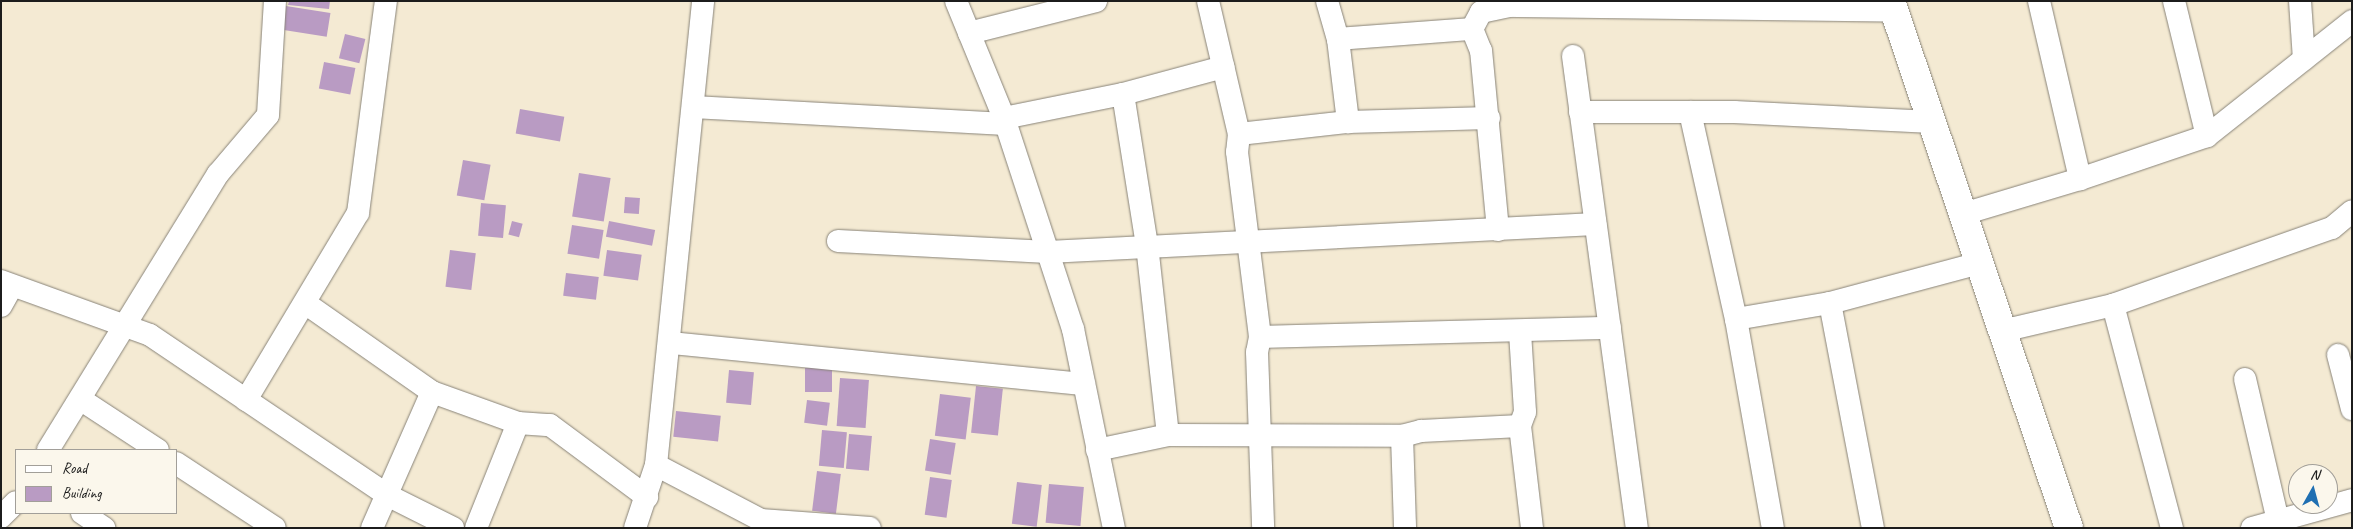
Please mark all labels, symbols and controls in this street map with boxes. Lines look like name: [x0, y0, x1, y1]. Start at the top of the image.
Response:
legend: [15, 449, 178, 514]
text: Road: [62, 459, 87, 478]
north arrow: [2288, 464, 2338, 514]
text: N: [2309, 466, 2320, 484]
text: Building: [62, 484, 101, 503]

